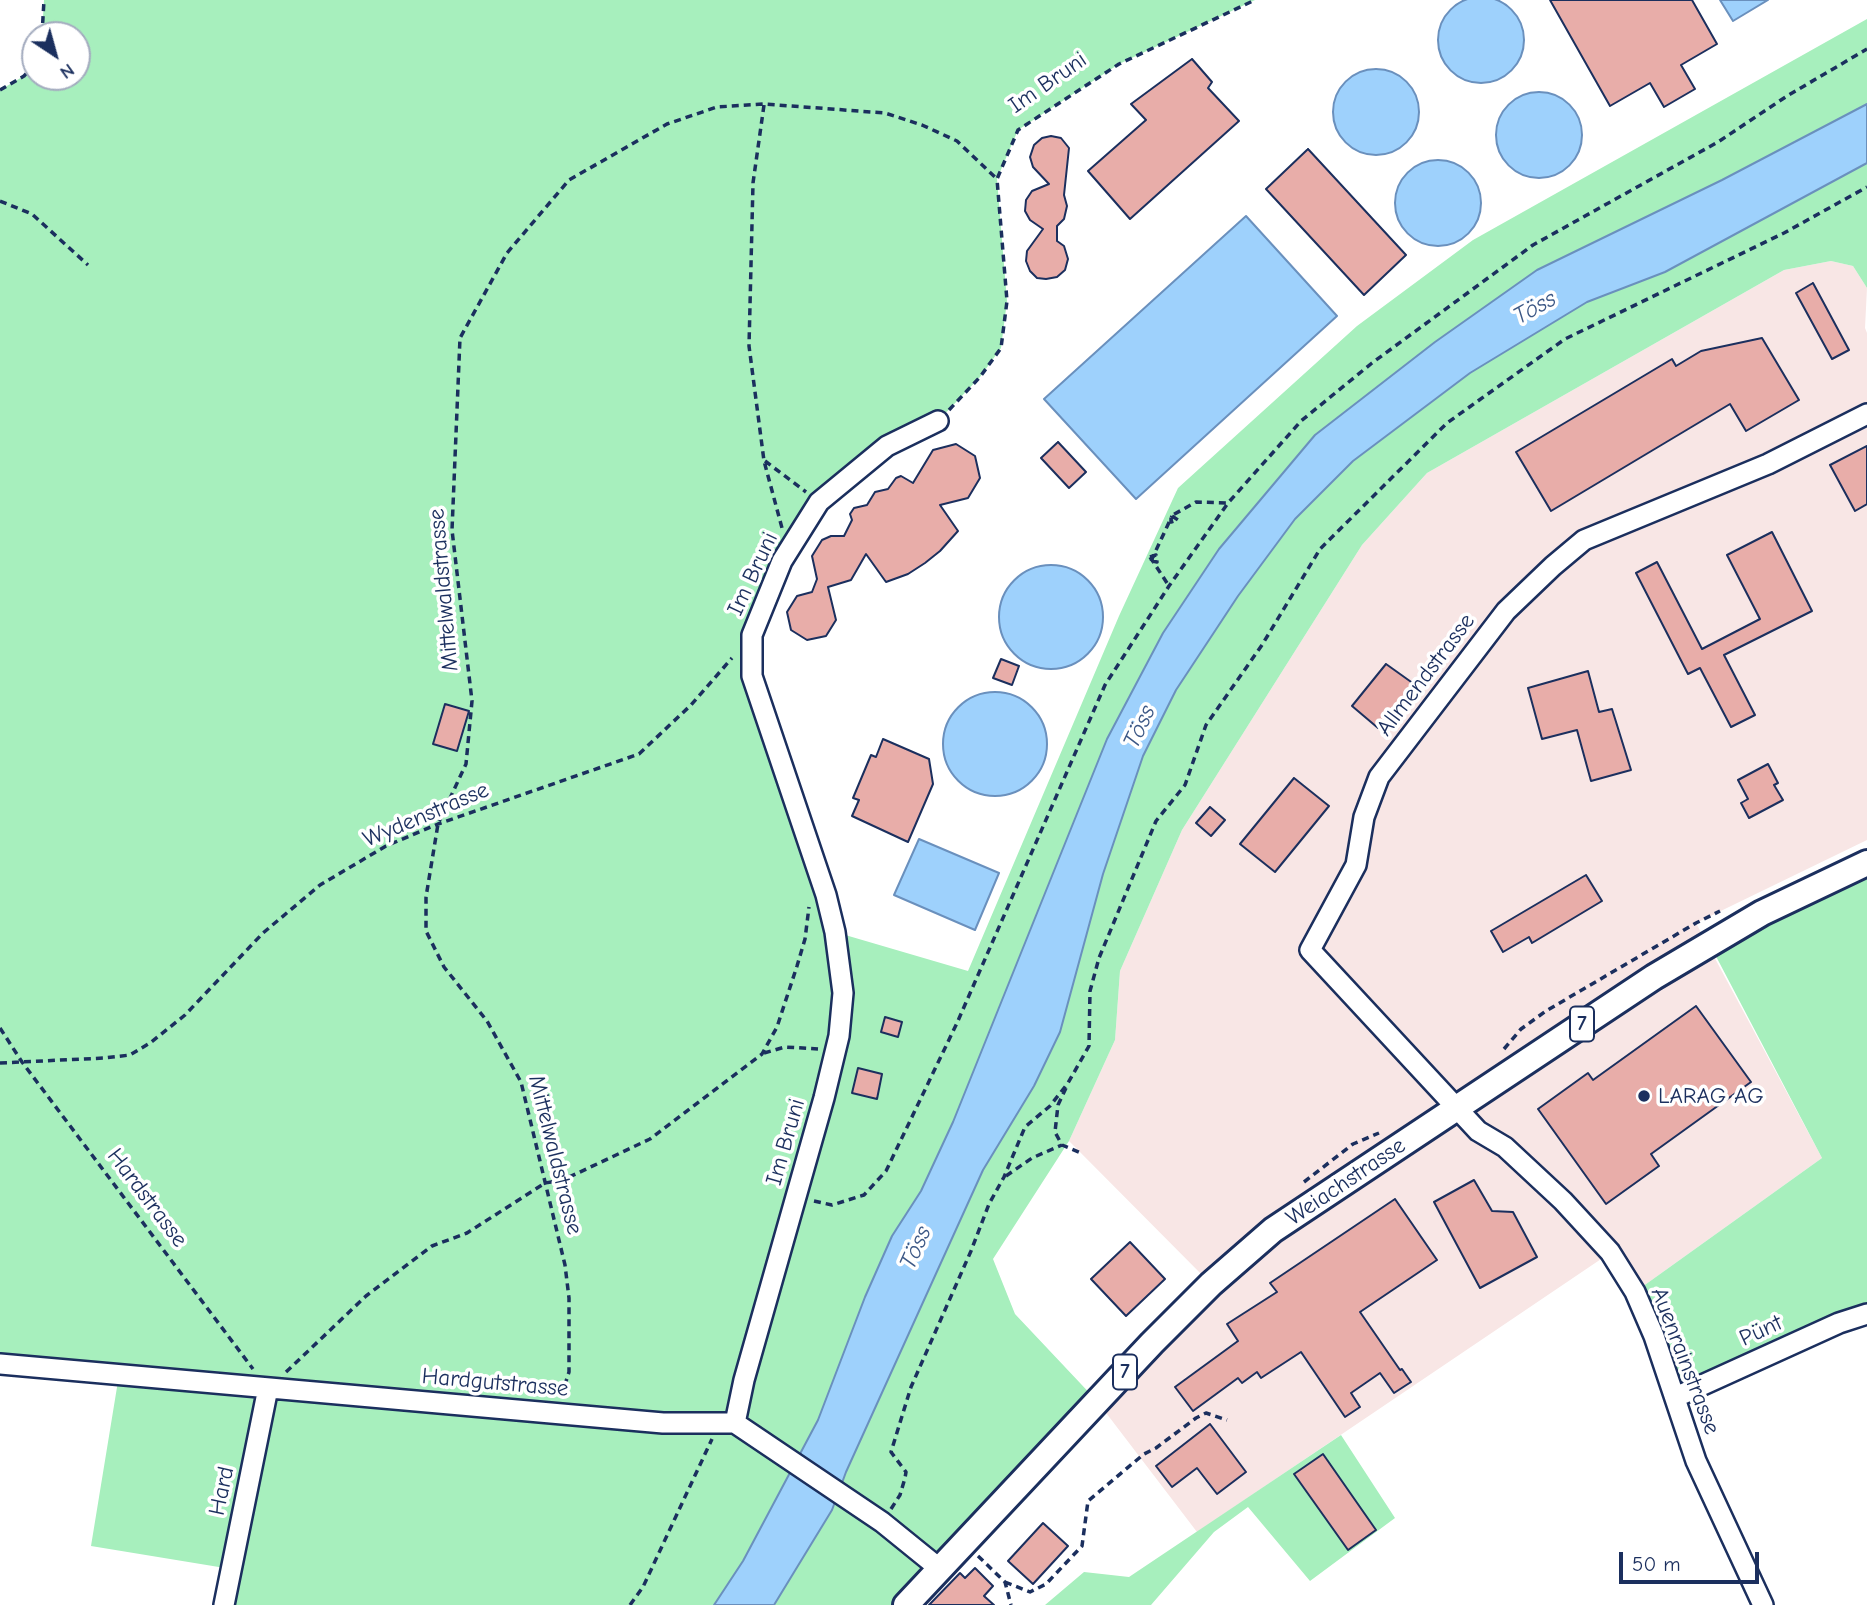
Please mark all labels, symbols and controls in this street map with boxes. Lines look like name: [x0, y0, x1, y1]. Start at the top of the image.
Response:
north arrow: [21, 21, 91, 91]
street label: Im Bruni: [1004, 46, 1092, 120]
text: N: [56, 59, 79, 84]
water label: Töss: [1509, 285, 1561, 331]
street label: Mittelwaldstrasse: [423, 507, 465, 673]
street label: Im Bruni: [722, 528, 784, 620]
street label: Allmendstrasse: [1371, 608, 1481, 742]
water label: Töss: [1118, 701, 1162, 753]
street label: Wydenstrasse: [359, 776, 493, 854]
road number: 7: [1570, 1006, 1594, 1042]
street label: Mittelwaldstrasse: [522, 1072, 588, 1238]
place label: LARAG AG: [1658, 1082, 1764, 1110]
marker: LARAG AG: [1636, 1088, 1652, 1104]
street label: Im Bruni: [760, 1096, 812, 1188]
street label: Weiachstrasse: [1281, 1132, 1411, 1232]
street label: Hardstrasse: [101, 1143, 193, 1253]
water label: Töss: [894, 1222, 938, 1274]
street label: Auenrainstrasse: [1644, 1284, 1726, 1438]
street label: Pünt: [1735, 1309, 1787, 1353]
road number: 7: [1113, 1354, 1137, 1390]
street label: Hardgutstrasse: [421, 1363, 569, 1403]
street label: Hard: [203, 1464, 241, 1518]
scale bar: [1622, 1538, 1762, 1582]
text: 50 m: [1632, 1552, 1681, 1576]

